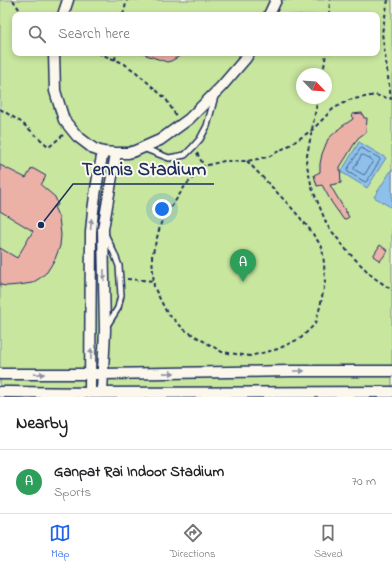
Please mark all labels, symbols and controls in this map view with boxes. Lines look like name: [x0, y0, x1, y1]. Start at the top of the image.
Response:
search box: [12, 12, 380, 56]
icon: search: [26, 23, 48, 45]
text: Search here: [58, 23, 130, 45]
north arrow: [296, 68, 332, 104]
callout: Tennis Stadium: [73, 153, 214, 184]
text: Tennis Stadium: [82, 157, 206, 184]
your location: [152, 199, 172, 219]
one-way arrow: [88, 218, 95, 230]
pin: A: [230, 249, 256, 282]
one-way arrow: [100, 269, 107, 281]
one-way arrow: [88, 347, 94, 360]
one-way arrow: [293, 368, 306, 374]
one-way arrow: [163, 370, 176, 376]
one-way arrow: [33, 371, 46, 377]
text: Nearby: [16, 411, 68, 436]
text: Ganpat Rai Indoor Stadium: [54, 461, 224, 483]
text: A: [25, 472, 33, 491]
text: 70 m: [352, 472, 376, 491]
text: Sports: [54, 483, 91, 502]
tab: Map: [49, 522, 71, 562]
tab: Directions: [170, 522, 216, 562]
tab: Saved: [314, 522, 343, 562]

